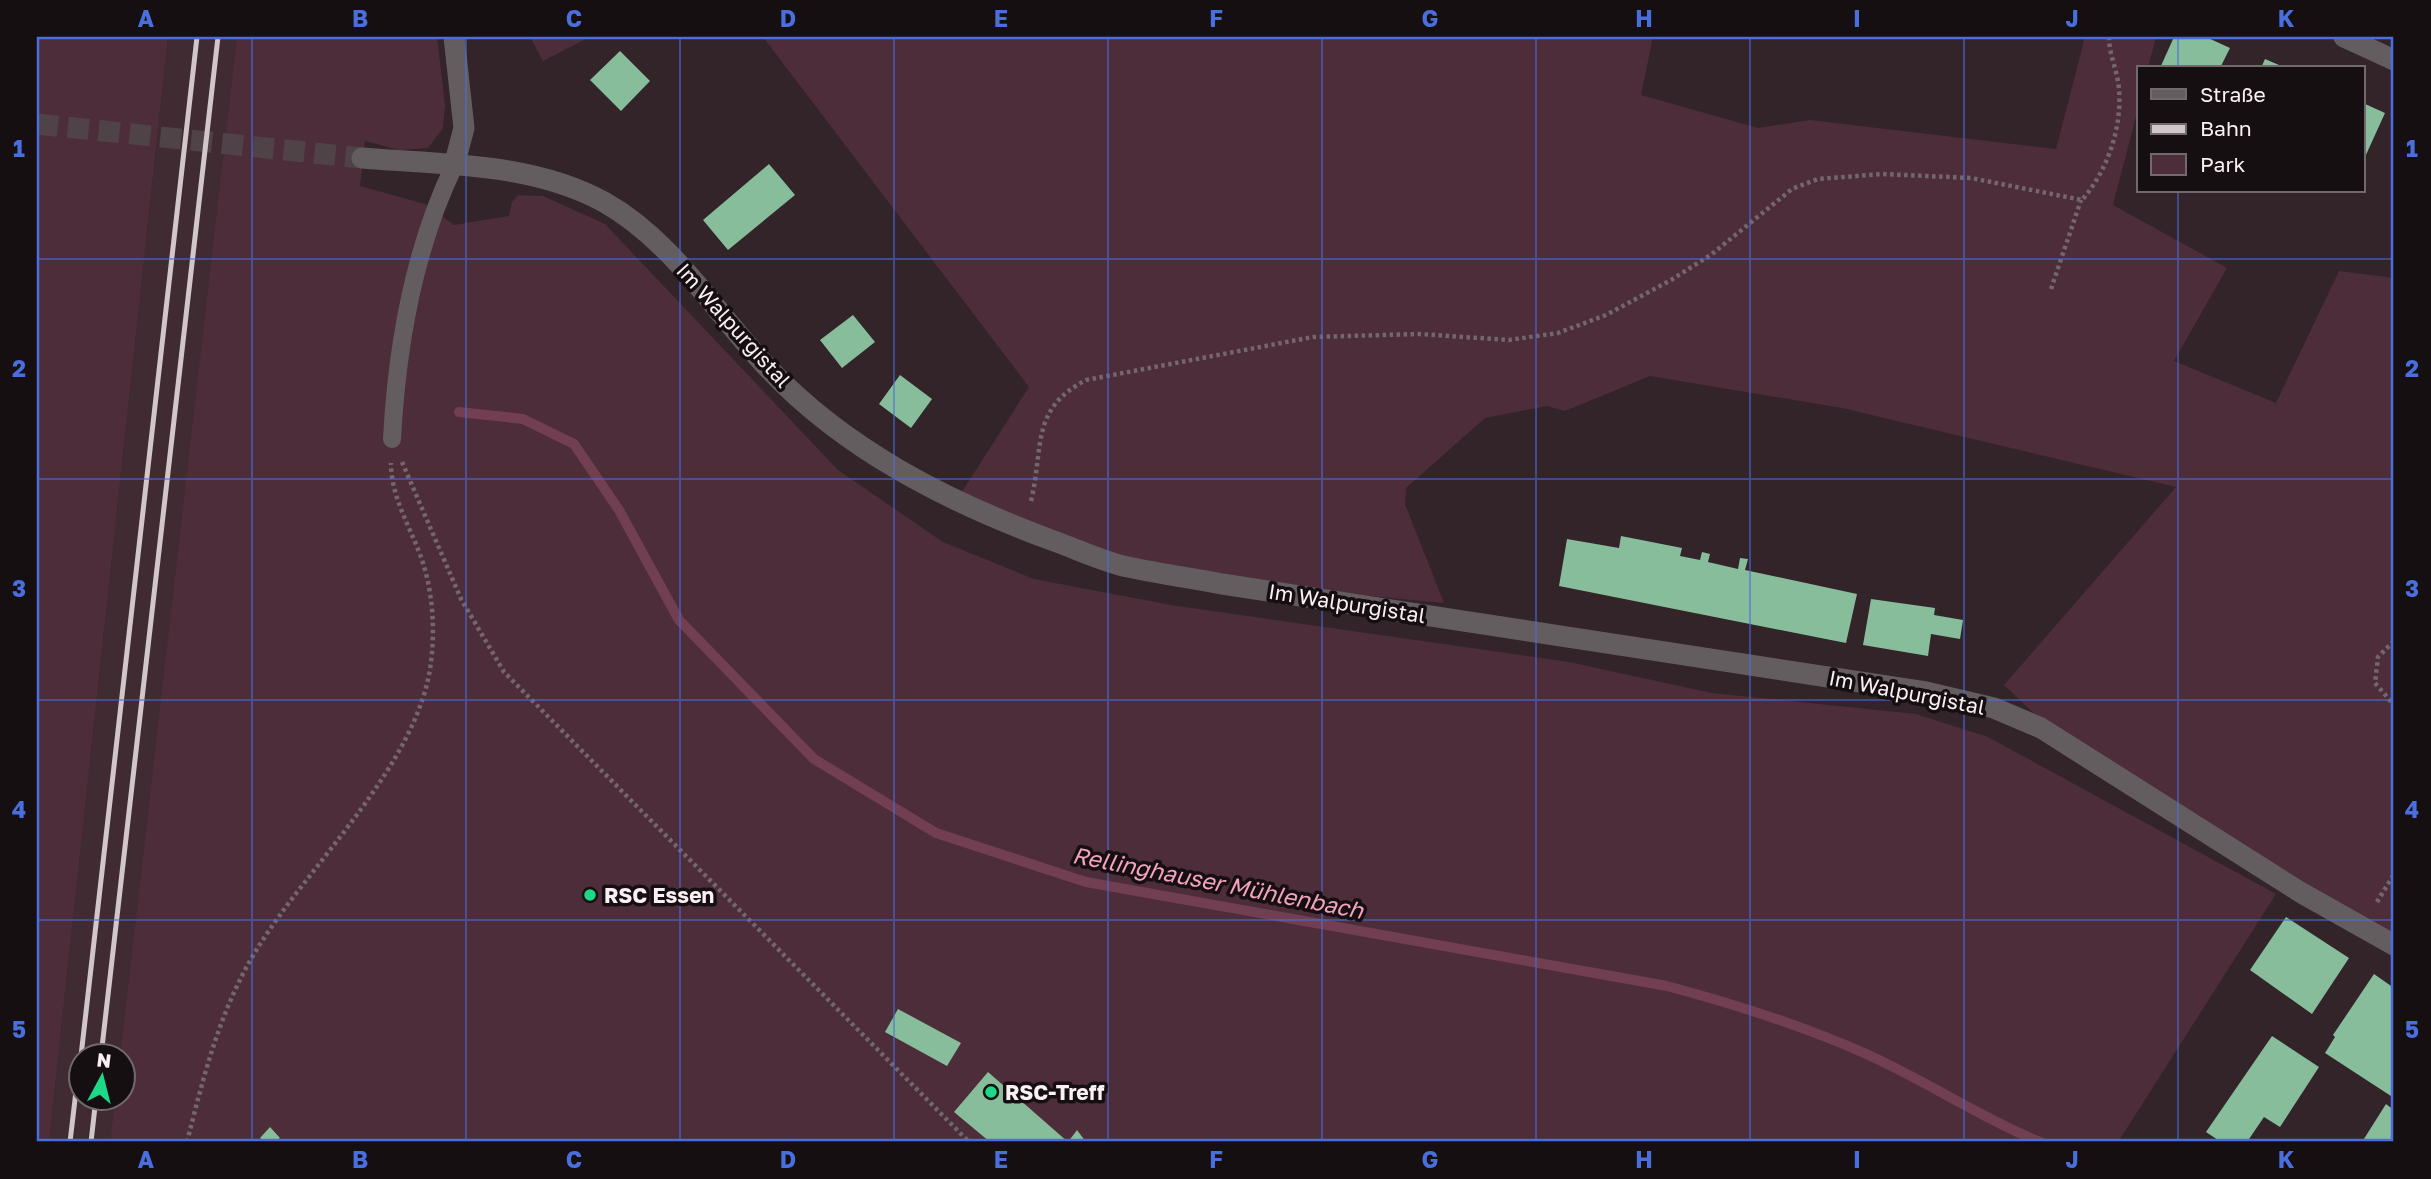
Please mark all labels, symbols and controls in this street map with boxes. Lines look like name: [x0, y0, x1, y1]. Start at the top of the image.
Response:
text: A: [138, 4, 155, 32]
text: B: [352, 4, 368, 32]
text: C: [566, 4, 582, 32]
text: D: [780, 4, 796, 32]
text: E: [994, 4, 1008, 32]
text: F: [1209, 4, 1223, 32]
text: G: [1422, 4, 1438, 32]
text: H: [1635, 4, 1653, 32]
text: I: [1853, 4, 1861, 32]
text: J: [2065, 4, 2079, 32]
text: K: [2278, 4, 2295, 32]
legend: [2137, 66, 2364, 192]
text: Straße: [2200, 81, 2266, 107]
text: Bahn: [2200, 115, 2252, 141]
text: 1: [13, 134, 25, 162]
text: 1: [2406, 134, 2418, 162]
text: Park: [2200, 151, 2246, 177]
street label: Im Walpurgistal: [671, 257, 797, 393]
text: 2: [12, 354, 26, 382]
text: 2: [2405, 354, 2419, 382]
text: 3: [12, 574, 26, 602]
text: 3: [2405, 574, 2419, 602]
street label: Im Walpurgistal: [1267, 578, 1427, 628]
street label: Im Walpurgistal: [1827, 664, 1987, 720]
text: 4: [12, 795, 26, 823]
text: 4: [2405, 795, 2419, 823]
water label: Rellinghauser Mühlenbach: [1070, 840, 1367, 924]
place label: RSC Essen: [604, 882, 714, 908]
marker: RSC Essen: [582, 887, 598, 903]
text: 5: [12, 1015, 26, 1043]
text: 5: [2405, 1015, 2419, 1043]
north arrow: [66, 1042, 136, 1112]
text: N: [96, 1047, 113, 1072]
place label: RSC-Treff: [1005, 1079, 1105, 1105]
marker: RSC-Treff: [983, 1084, 999, 1100]
text: A: [138, 1145, 155, 1173]
text: B: [352, 1145, 368, 1173]
text: C: [566, 1145, 582, 1173]
text: D: [780, 1145, 796, 1173]
text: E: [994, 1145, 1008, 1173]
text: F: [1209, 1145, 1223, 1173]
text: G: [1422, 1145, 1438, 1173]
text: H: [1635, 1145, 1653, 1173]
text: I: [1853, 1145, 1861, 1173]
text: J: [2065, 1145, 2079, 1173]
text: K: [2278, 1145, 2295, 1173]

